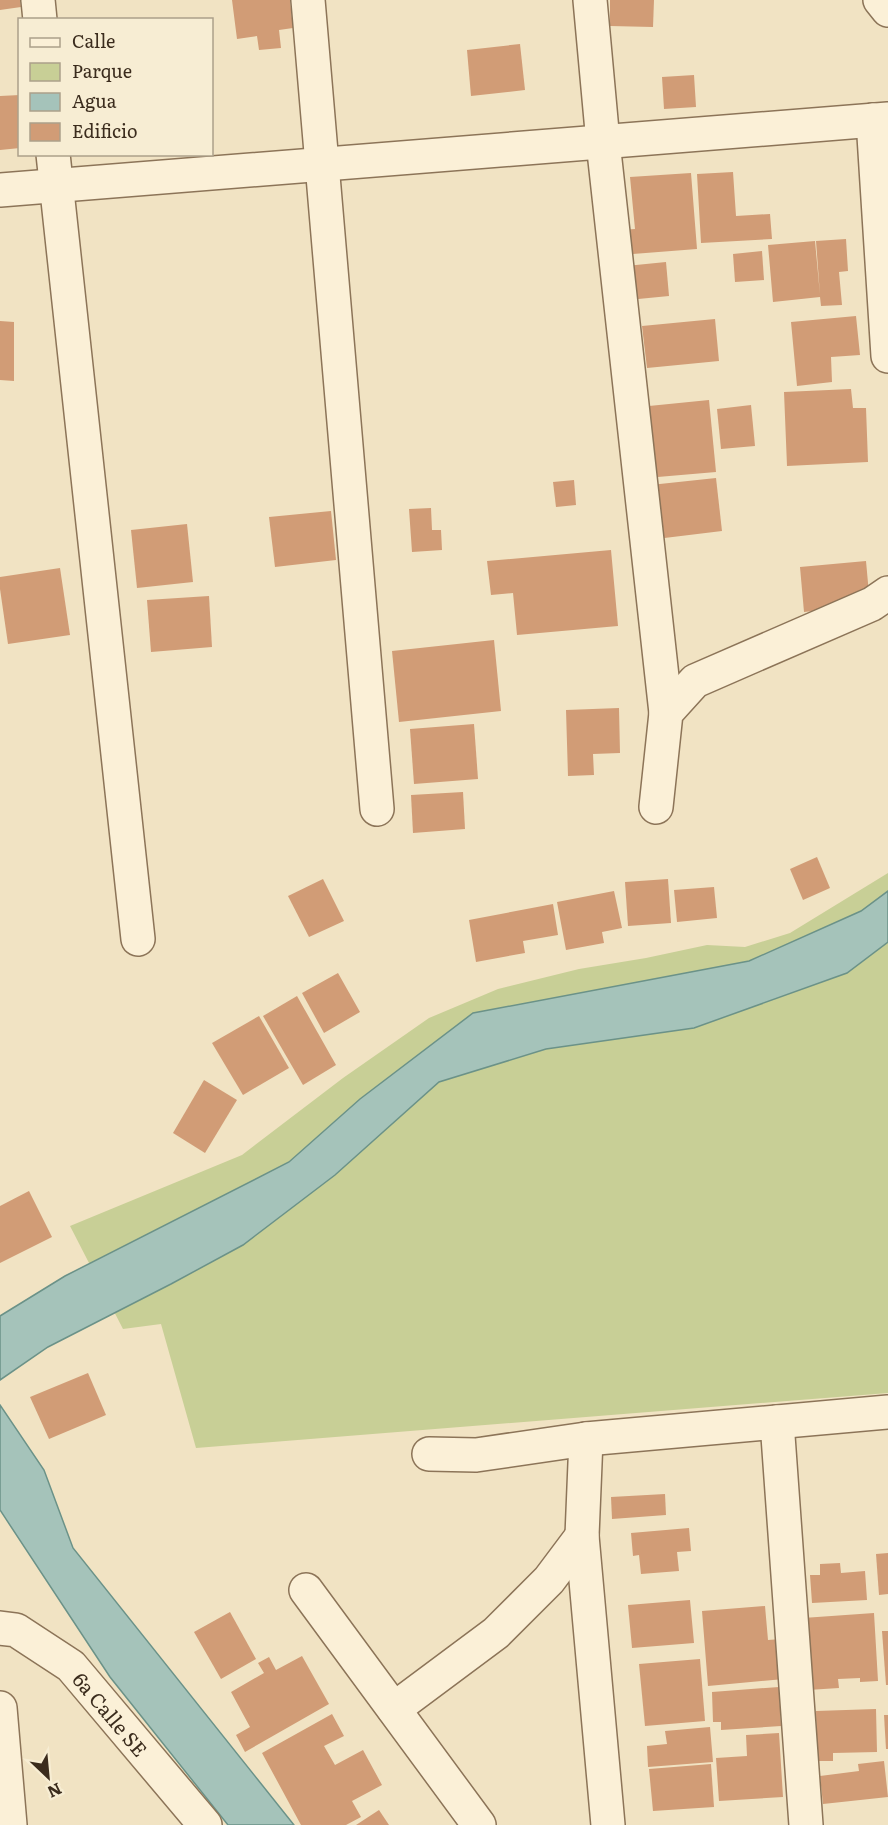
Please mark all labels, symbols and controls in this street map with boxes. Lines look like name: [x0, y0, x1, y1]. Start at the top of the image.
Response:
legend: [18, 18, 213, 156]
text: Calle: [72, 27, 115, 54]
text: Parque: [72, 57, 132, 84]
text: Agua: [72, 87, 117, 114]
text: Edificio: [72, 117, 138, 144]
street label: 6a Calle SE: [67, 1665, 156, 1762]
north arrow: [18, 1747, 78, 1807]
text: N: [44, 1778, 66, 1805]

